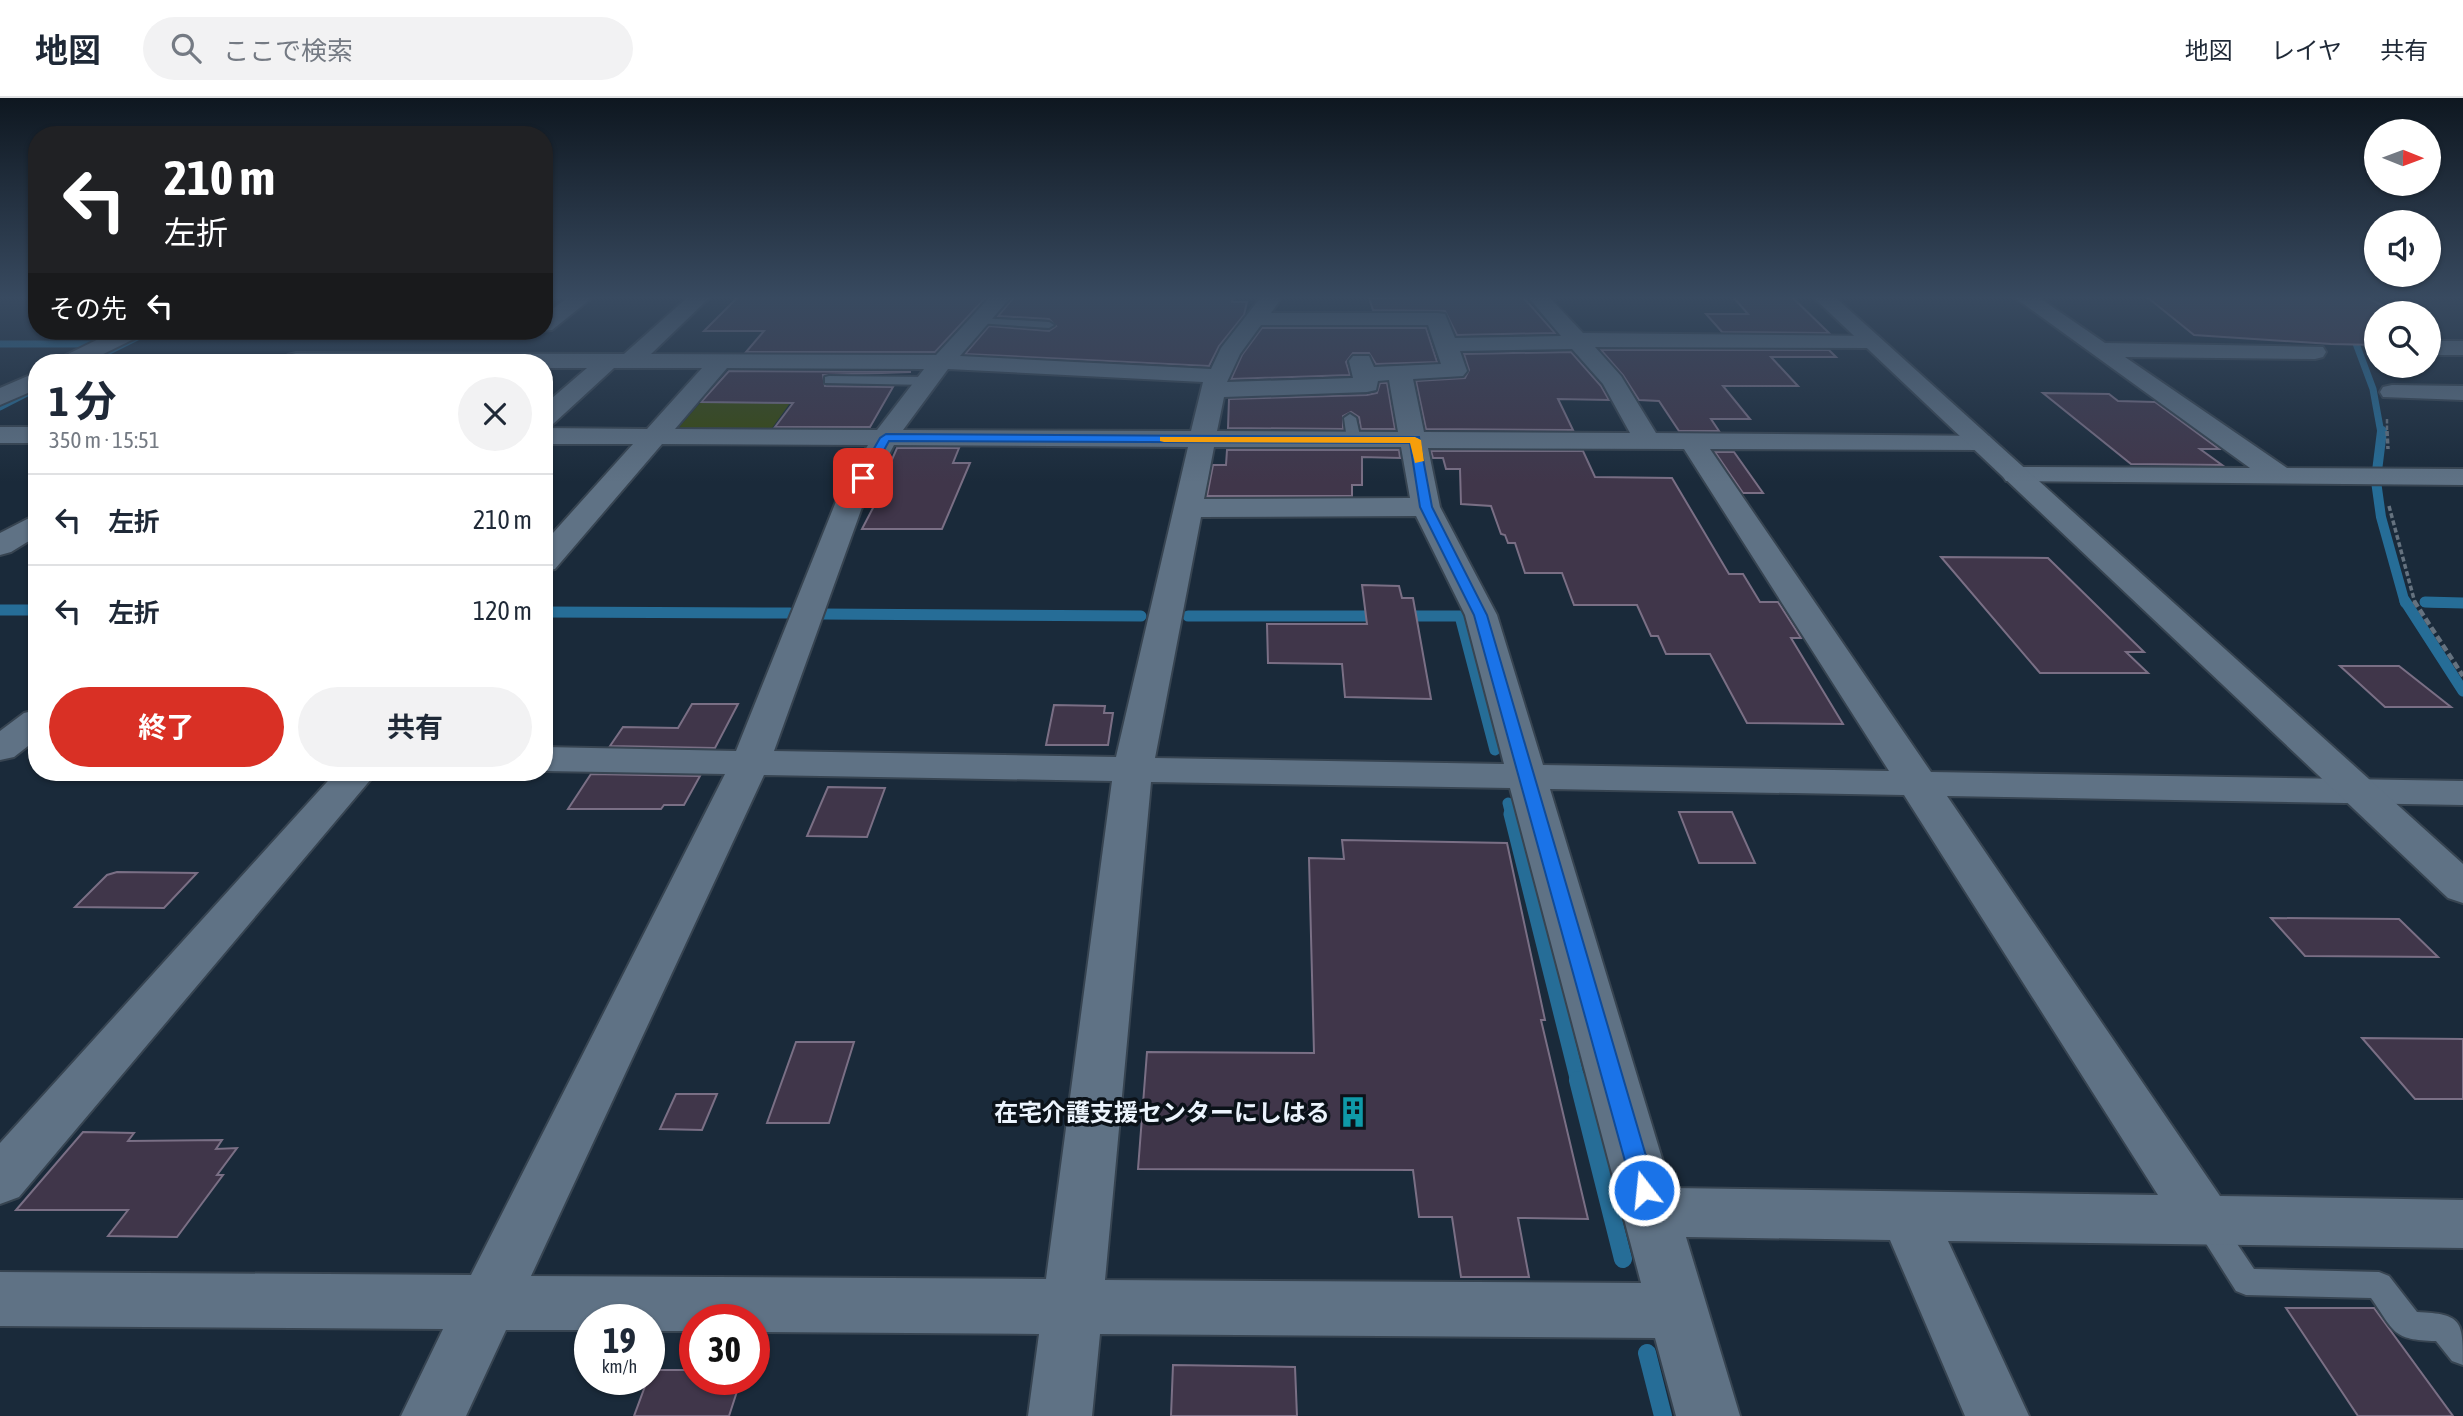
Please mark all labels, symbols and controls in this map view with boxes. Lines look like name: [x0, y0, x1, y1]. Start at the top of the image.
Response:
search box: [143, 17, 633, 80]
icon: search: [167, 29, 205, 67]
text: 地図: [35, 31, 101, 69]
text: ここで検索: [223, 36, 353, 66]
text: 地図: [2185, 37, 2233, 64]
text: レイヤ: [2271, 37, 2342, 64]
text: 共有: [2380, 37, 2428, 64]
north arrow: [2364, 119, 2441, 196]
map controls: [2364, 119, 2441, 378]
text: 210 m: [164, 149, 275, 205]
icon: left: [49, 154, 140, 245]
button: sound: [2364, 210, 2441, 287]
text: 左折: [164, 214, 228, 251]
icon: left: [141, 287, 179, 325]
text: その先: [49, 294, 127, 324]
button: search: [2364, 301, 2441, 378]
text: 1 分: [49, 377, 117, 425]
button: close: [458, 377, 532, 451]
text: 350 m · 15:51: [49, 427, 160, 453]
pin: [833, 448, 893, 508]
icon: arrive: [844, 459, 882, 497]
icon: left: [49, 501, 87, 539]
text: 210 m: [473, 505, 532, 535]
text: 左折: [108, 507, 160, 537]
icon: left: [49, 592, 87, 630]
text: 120 m: [473, 596, 532, 626]
text: 左折: [108, 598, 160, 628]
button: 終了: [49, 687, 284, 767]
button: 共有: [298, 687, 532, 767]
building icon: 在宅介護支援センターにしはる: [1336, 1095, 1370, 1129]
place label: 在宅介護支援センターにしはる: [994, 1099, 1330, 1126]
position arrow: [1607, 1153, 1681, 1227]
speed limit sign: 30: [679, 1304, 770, 1395]
text: 19: [603, 1320, 636, 1360]
text: km/h: [602, 1356, 637, 1377]

